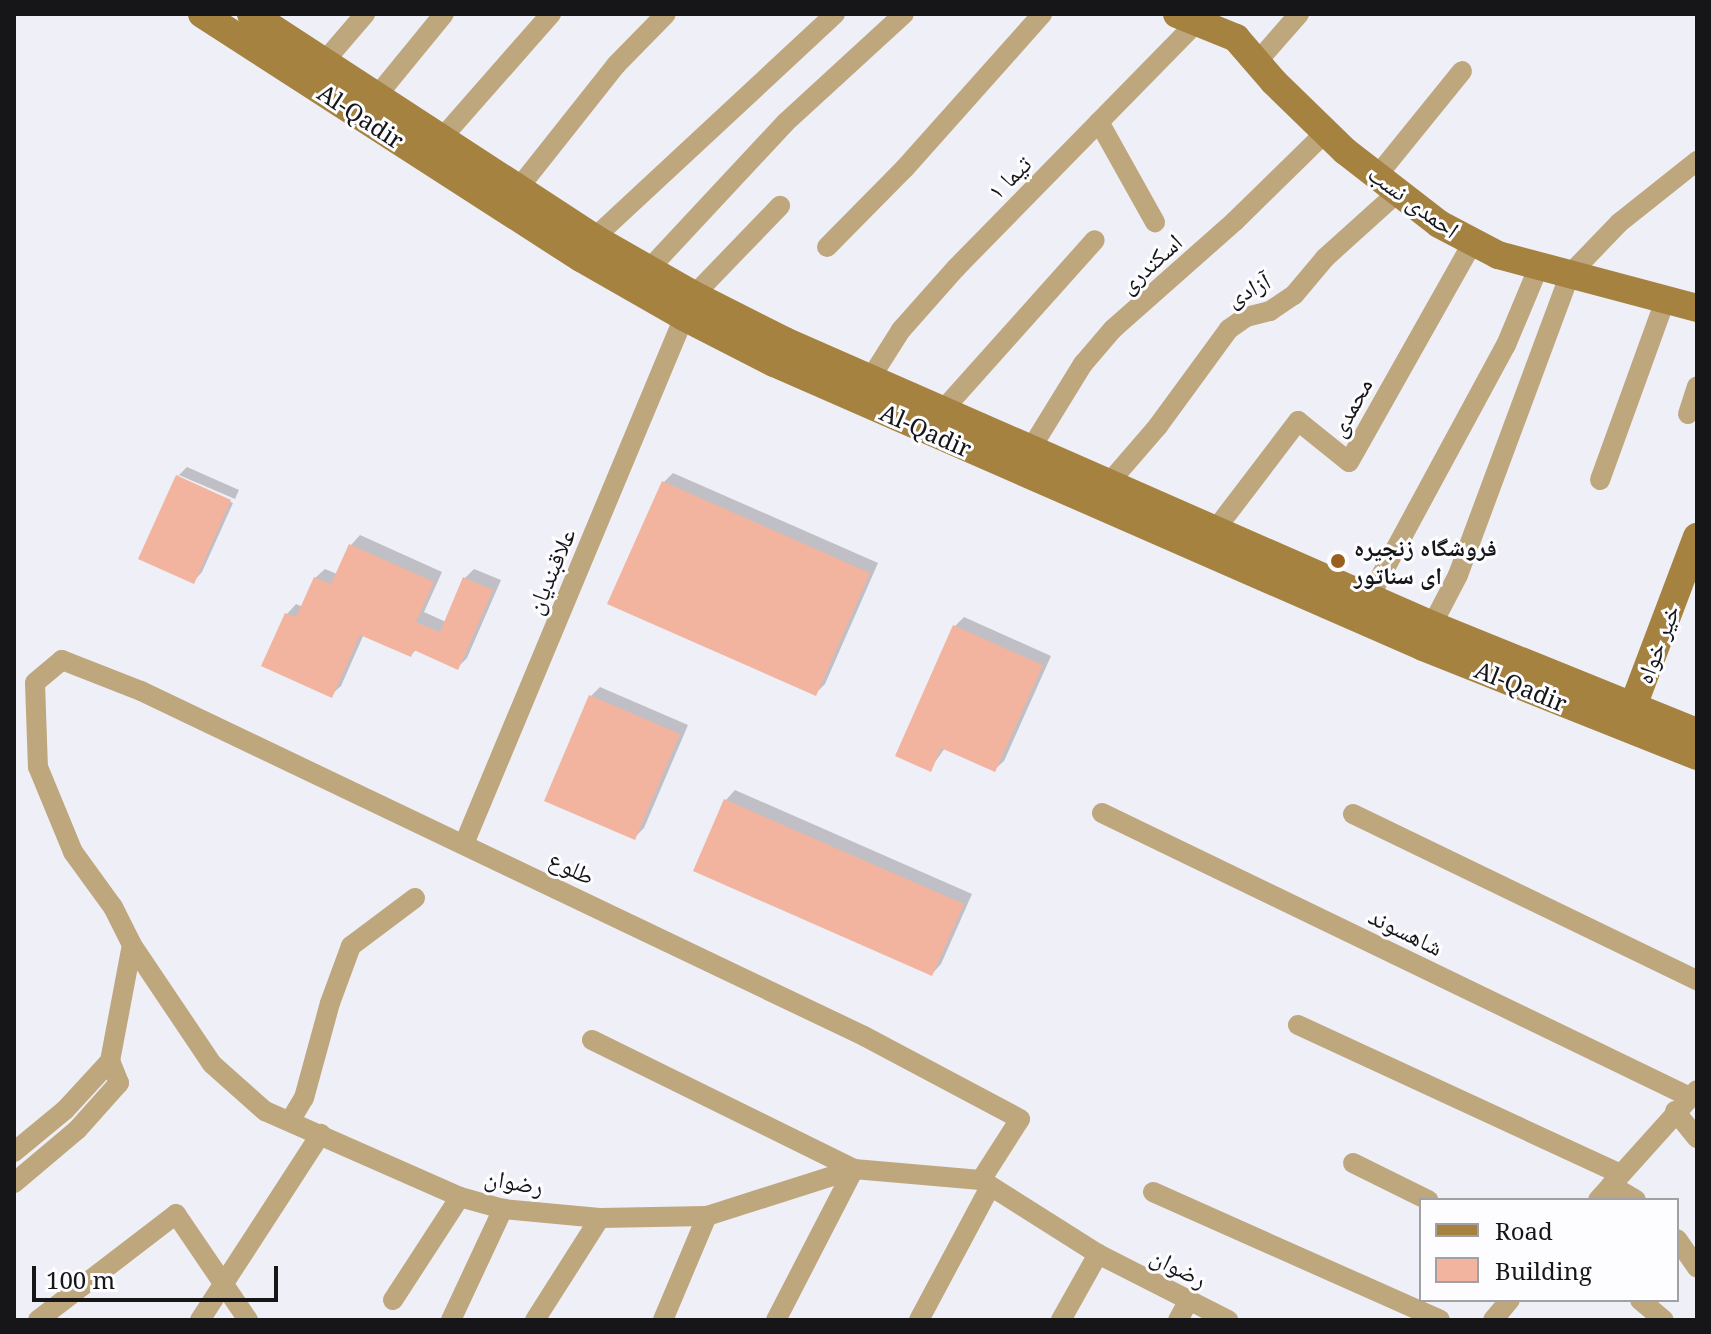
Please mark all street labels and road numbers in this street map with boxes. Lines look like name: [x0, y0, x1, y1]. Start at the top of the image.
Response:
street label: Al-Qadir: [313, 78, 409, 154]
street label: تیما ۱: [981, 149, 1037, 205]
street label: احمدی نسب: [1363, 158, 1465, 244]
street label: اسکندری: [1112, 227, 1188, 299]
street label: آزادی: [1221, 266, 1275, 312]
street label: محمدی: [1322, 372, 1378, 442]
street label: Al-Qadir: [876, 397, 976, 463]
street label: علاقبندیان: [519, 524, 581, 618]
street label: خیر خواه: [1629, 601, 1685, 687]
street label: Al-Qadir: [1471, 655, 1571, 717]
street label: طلوع: [544, 844, 600, 890]
street label: شاهسوند: [1364, 901, 1448, 961]
street label: رضوان: [482, 1162, 546, 1200]
street label: رضوان: [1146, 1241, 1212, 1293]

